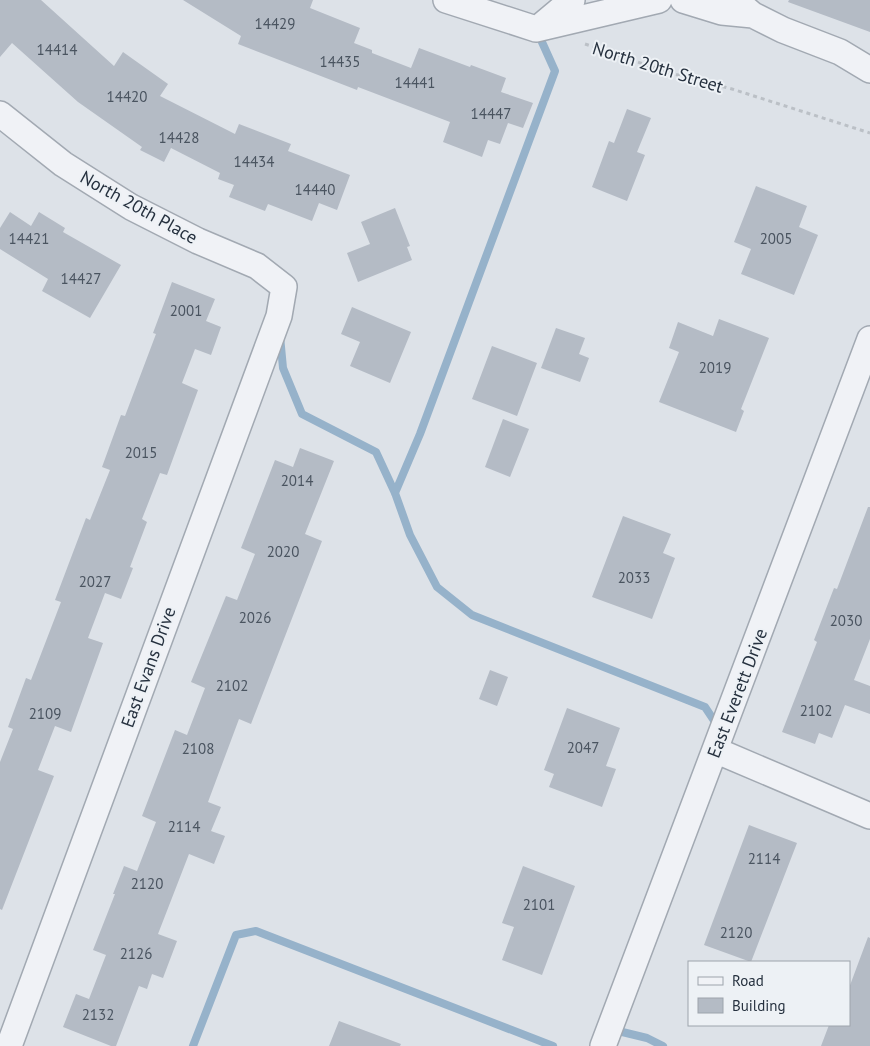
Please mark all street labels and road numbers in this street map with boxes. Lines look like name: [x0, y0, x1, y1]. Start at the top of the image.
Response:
street label: North 20th Street: [590, 36, 726, 98]
street label: North 20th Place: [76, 165, 202, 249]
street label: East Evans Drive: [115, 603, 181, 731]
street label: East Everett Drive: [702, 625, 772, 761]

